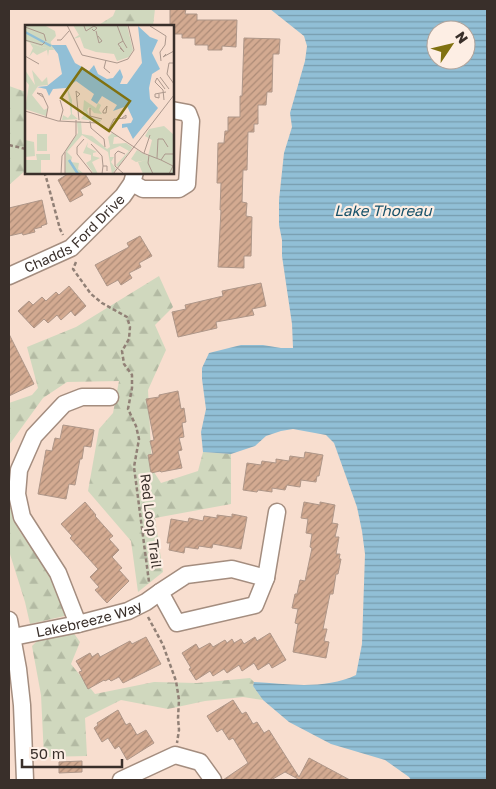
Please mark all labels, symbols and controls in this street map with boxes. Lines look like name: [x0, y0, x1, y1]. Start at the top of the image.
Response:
north arrow: [426, 20, 476, 70]
inset map: [25, 25, 174, 174]
text: N: [452, 28, 472, 46]
street label: Chadds Ford Drive: [21, 190, 128, 276]
water label: Lake Thoreau: [334, 201, 433, 219]
street label: Red Loop Trail: [137, 473, 166, 569]
street label: Lakebreeze Way: [34, 596, 145, 640]
scale bar: [22, 736, 122, 768]
text: 50 m: [30, 744, 65, 762]

